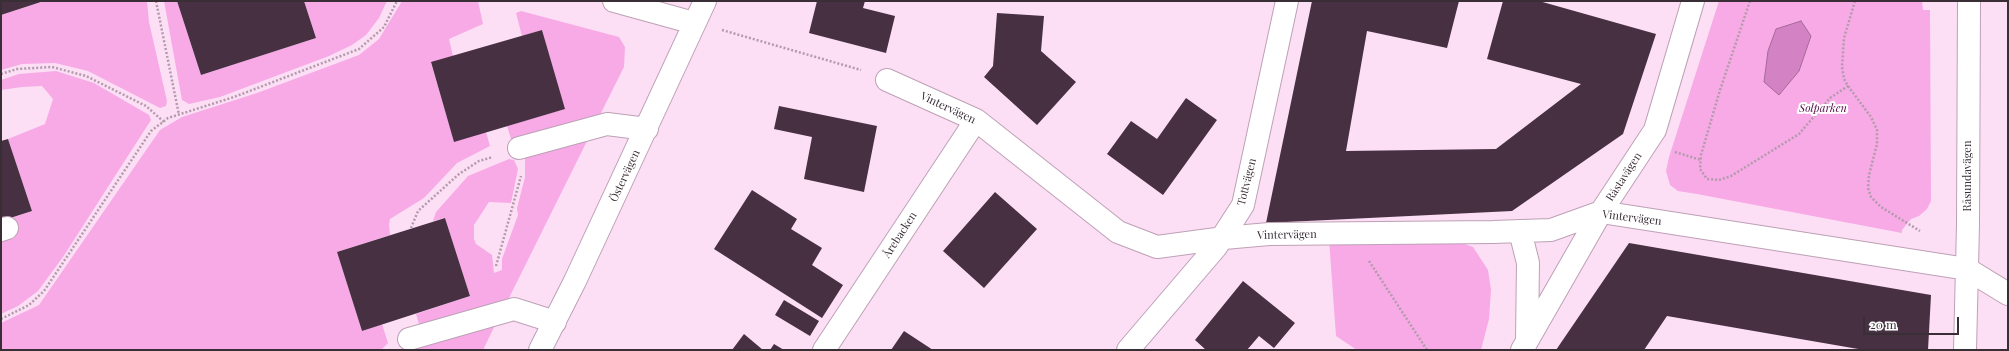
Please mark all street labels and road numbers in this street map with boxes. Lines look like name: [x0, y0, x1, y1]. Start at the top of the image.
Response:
street label: Vintervägen: [918, 89, 978, 127]
street label: Råsundavägen: [1961, 141, 1975, 211]
street label: Östervägen: [607, 148, 643, 204]
street label: Råstavägen: [1603, 150, 1645, 204]
street label: Tottvägen: [1235, 157, 1259, 207]
street label: Vintervägen: [1602, 208, 1662, 228]
street label: Årebacken: [880, 210, 920, 260]
street label: Vintervägen: [1257, 228, 1317, 242]

